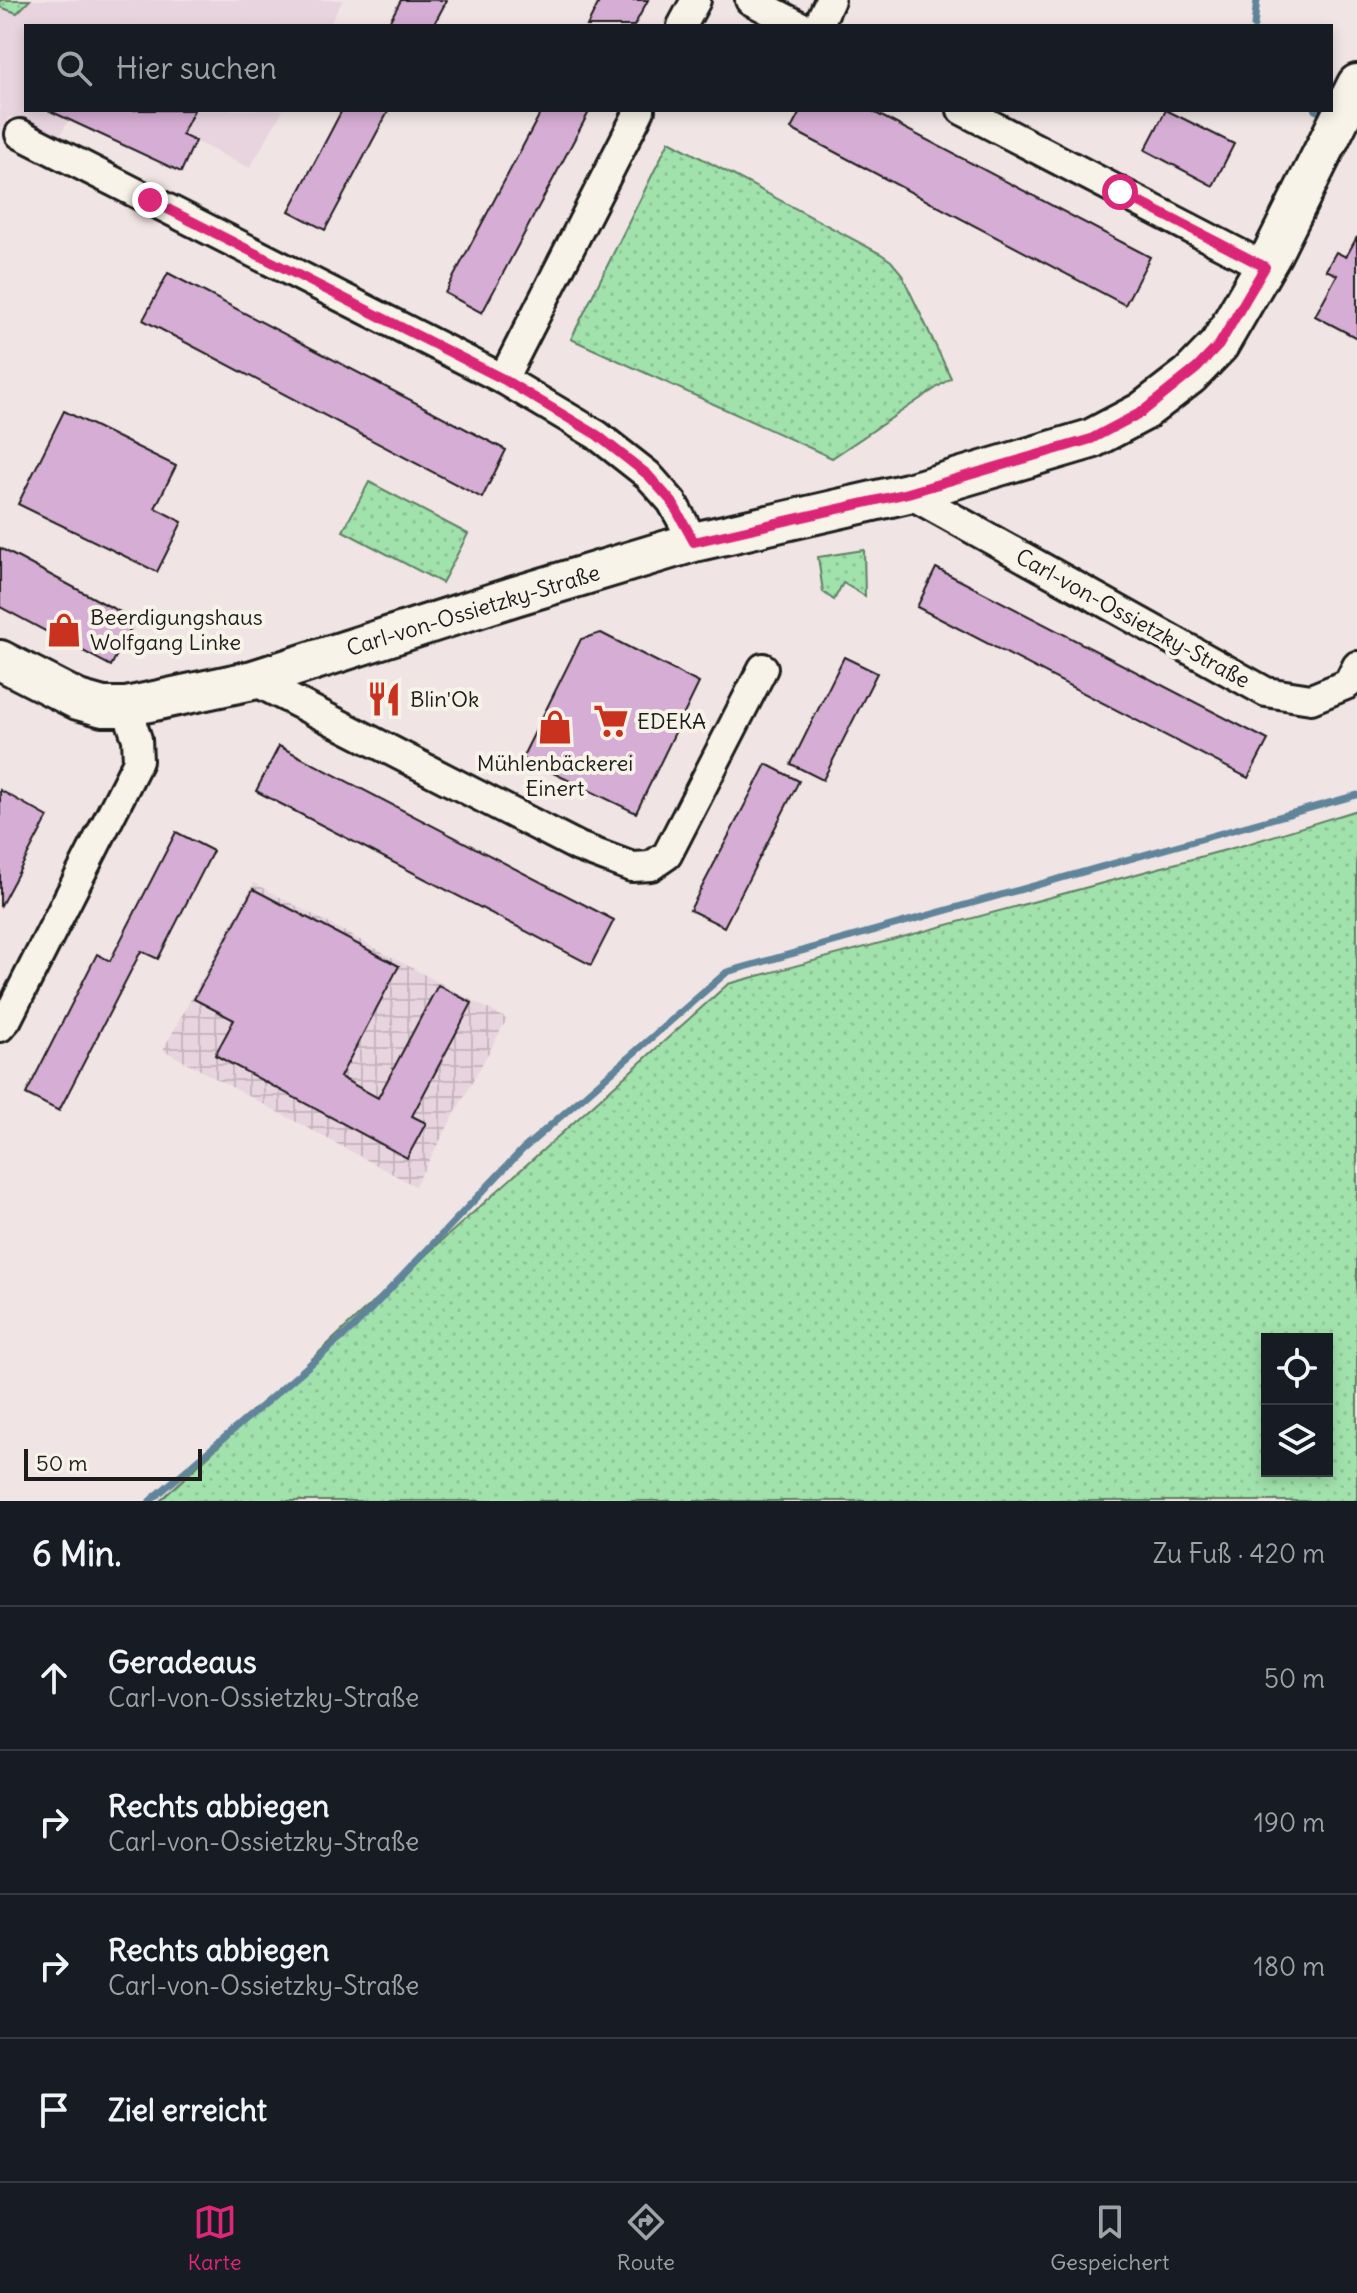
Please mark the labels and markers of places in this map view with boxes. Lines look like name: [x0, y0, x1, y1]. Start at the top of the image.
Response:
place label: Beerdigungshaus Wolfgang Linke: [90, 603, 263, 656]
shop icon: Beerdigungshaus Wolfgang Linke: [45, 611, 83, 649]
restaurant icon: Blin'Ok: [365, 680, 403, 718]
place label: Blin'Ok: [410, 685, 479, 713]
supermarket icon: EDEKA: [592, 702, 630, 740]
place label: EDEKA: [637, 707, 706, 735]
shop icon: Mühlenbäckerei Einert: [536, 708, 574, 746]
place label: Mühlenbäckerei Einert: [477, 749, 633, 802]

